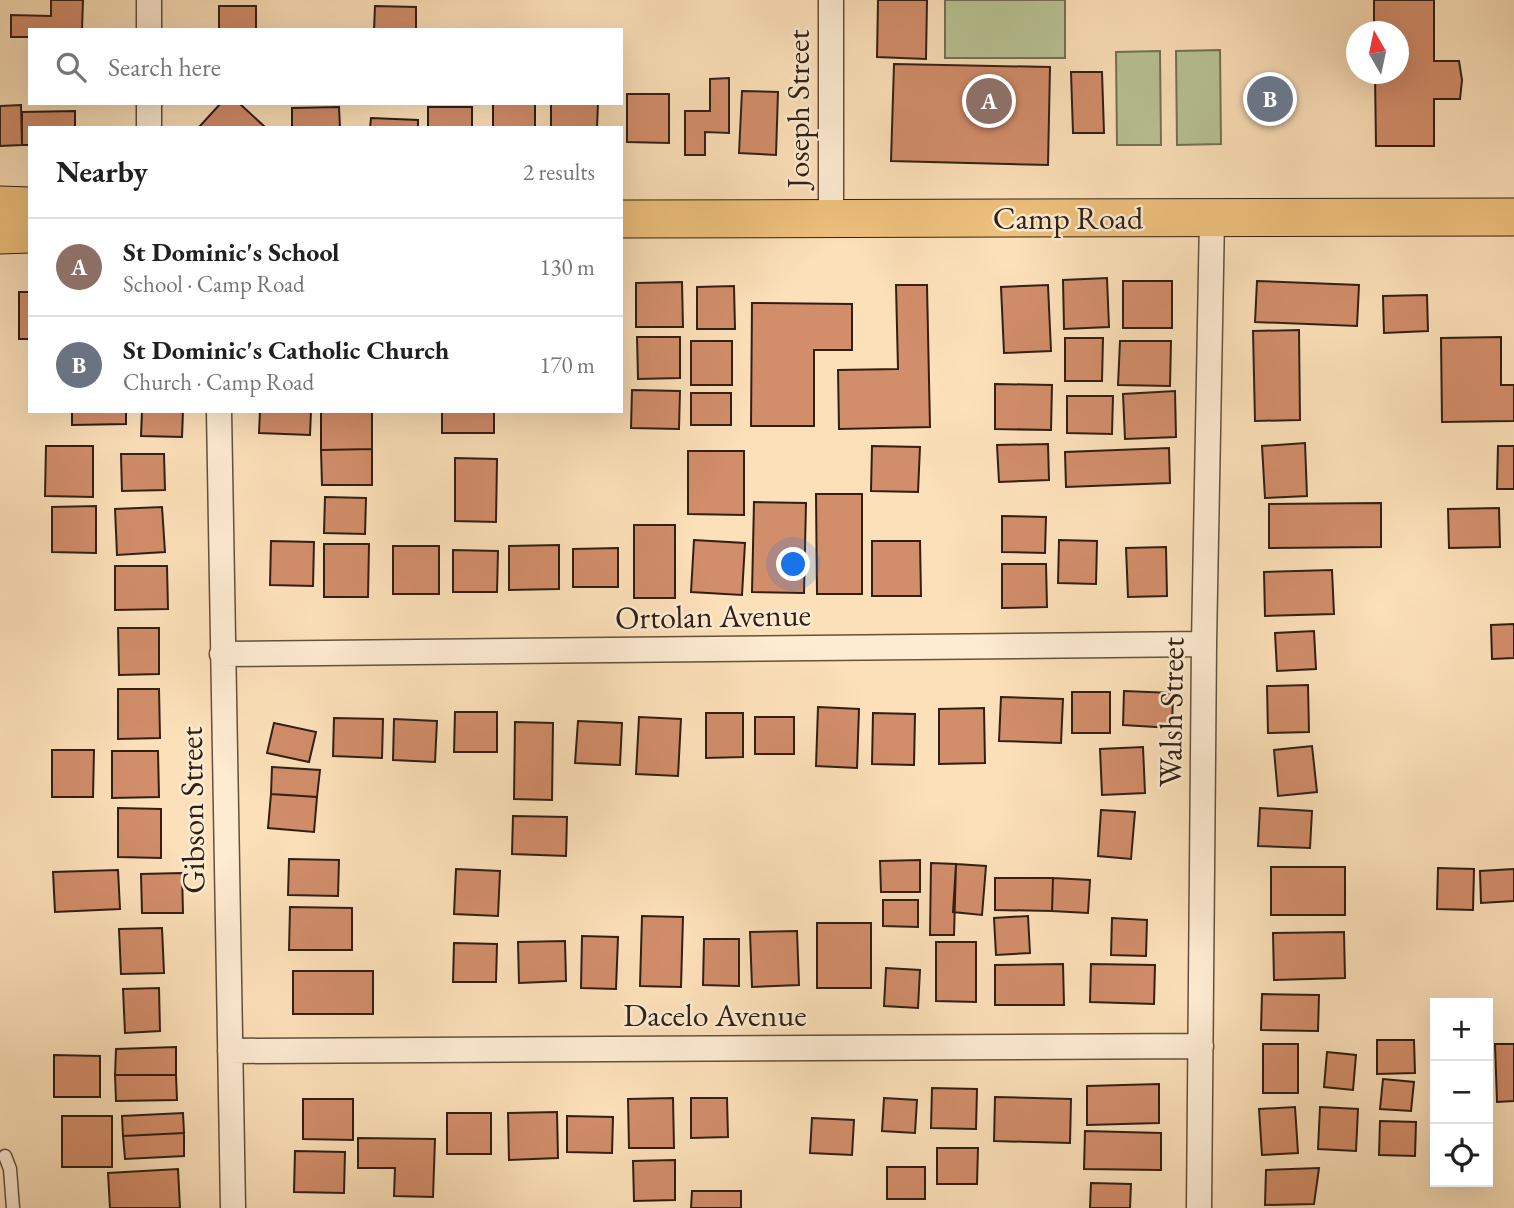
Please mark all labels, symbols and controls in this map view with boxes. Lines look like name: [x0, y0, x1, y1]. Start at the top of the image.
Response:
north arrow: [1346, 21, 1409, 84]
search box: [28, 28, 623, 105]
street label: Joseph Street: [777, 30, 819, 191]
icon: search: [52, 48, 90, 86]
text: Search here: [108, 50, 221, 84]
pin: B: [1247, 73, 1293, 125]
pin: A: [966, 75, 1012, 127]
text: Nearby: [56, 152, 148, 191]
text: 2 results: [523, 157, 595, 187]
street label: Camp Road: [993, 197, 1144, 239]
text: St Dominic's School: [123, 235, 340, 269]
text: A: [71, 252, 87, 282]
text: 130 m: [539, 252, 595, 282]
text: School · Camp Road: [123, 269, 305, 299]
text: St Dominic's Catholic Church: [123, 333, 449, 367]
text: B: [72, 350, 86, 380]
text: 170 m: [539, 350, 595, 380]
text: Church · Camp Road: [123, 367, 314, 397]
your location: [776, 547, 810, 581]
street label: Ortolan Avenue: [615, 593, 811, 639]
street label: Walsh Street: [1149, 637, 1193, 787]
street label: Gibson Street: [170, 726, 214, 894]
street label: Dacelo Avenue: [623, 994, 807, 1036]
map controls: [1430, 998, 1493, 1187]
button: +: [1430, 998, 1493, 1061]
button: −: [1430, 1061, 1493, 1124]
button: locate: [1430, 1124, 1493, 1187]

